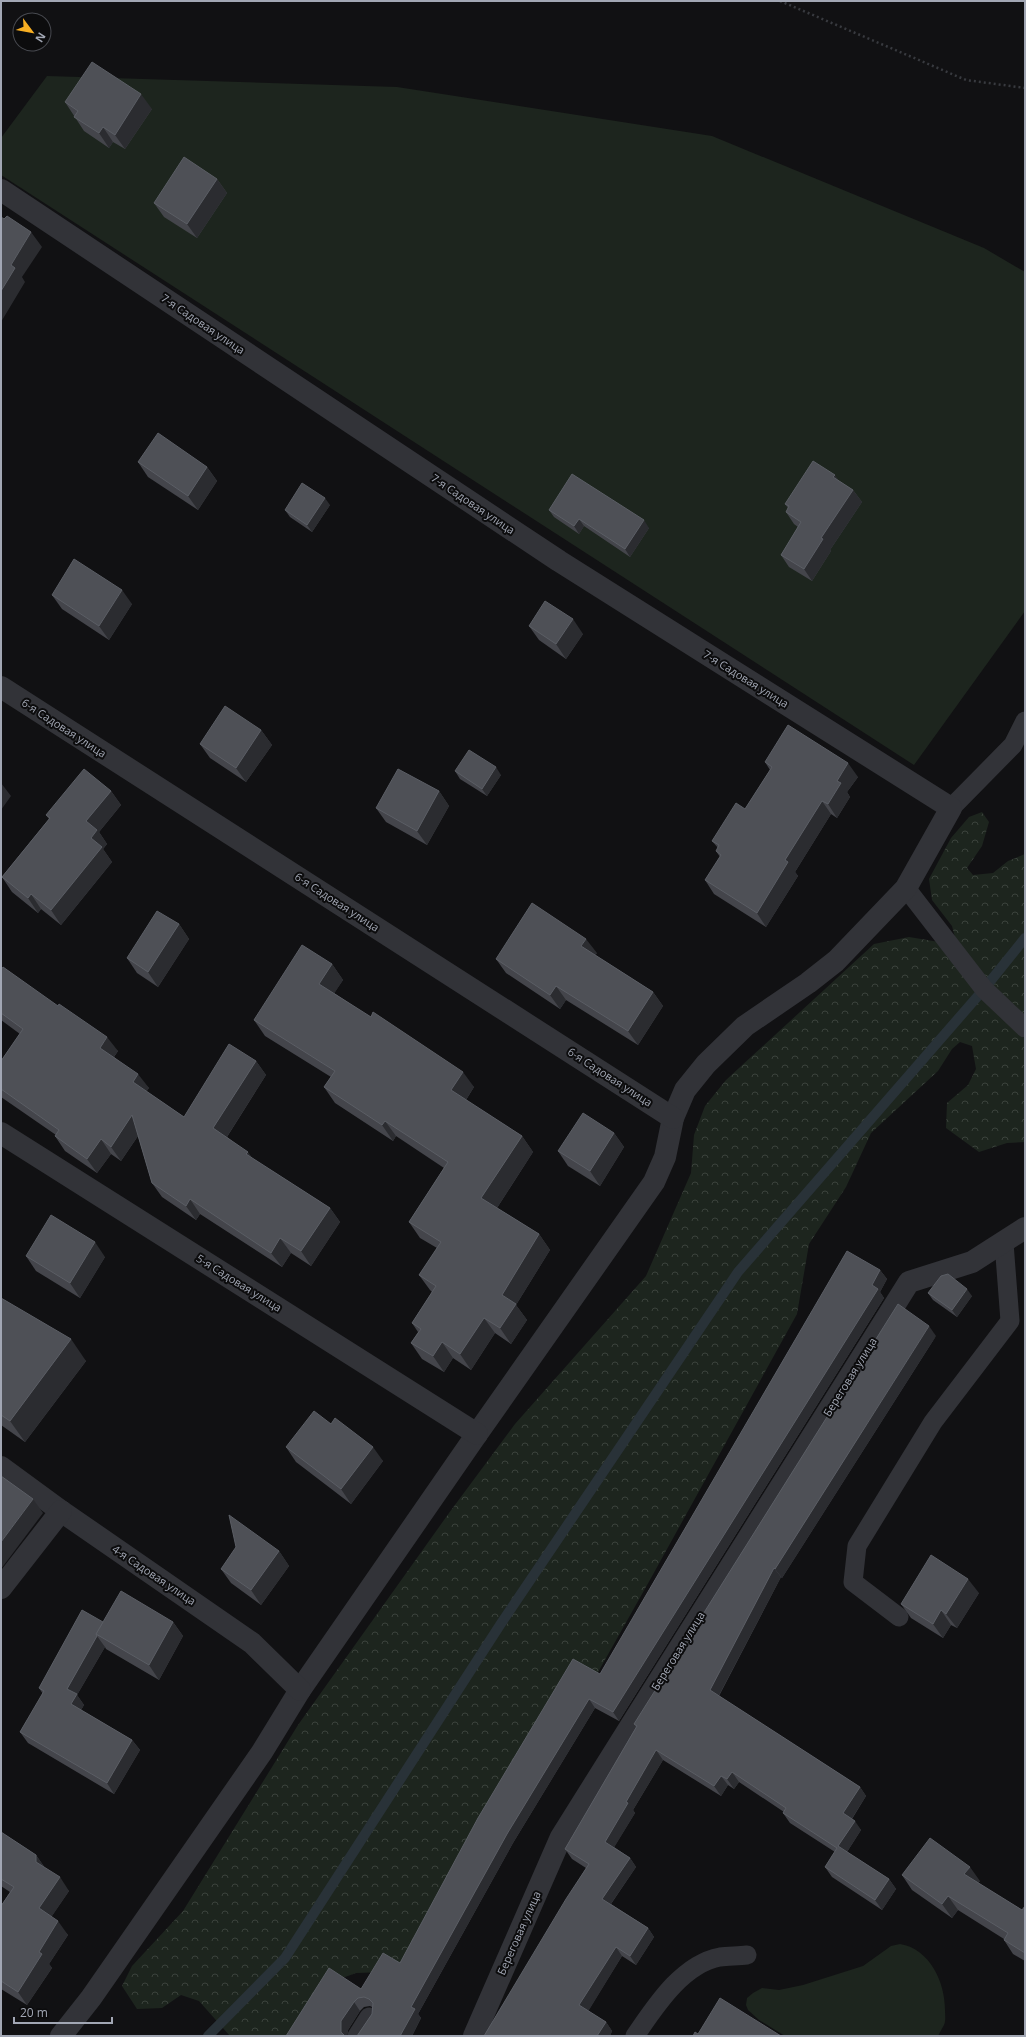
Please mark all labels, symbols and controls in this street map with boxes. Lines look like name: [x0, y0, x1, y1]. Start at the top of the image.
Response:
north arrow: [12, 12, 52, 52]
text: N: [32, 30, 50, 45]
street label: 7-я Садовая улица: [158, 290, 248, 357]
street label: 7-я Садовая улица: [428, 470, 518, 537]
street label: 7-я Садовая улица: [701, 646, 792, 711]
street label: 6-я Садовая улица: [19, 695, 109, 761]
street label: 6-я Садовая улица: [292, 869, 382, 935]
street label: 6-я Садовая улица: [565, 1044, 655, 1110]
street label: 5-я Садовая улица: [194, 1250, 285, 1315]
street label: Береговая улица: [819, 1334, 880, 1419]
street label: 4-я Садовая улица: [109, 1541, 199, 1608]
street label: Береговая улица: [647, 1608, 708, 1693]
street label: Береговая улица: [493, 1888, 544, 1977]
scale bar: [14, 1999, 112, 2025]
text: 20 m: [20, 2004, 48, 2021]

